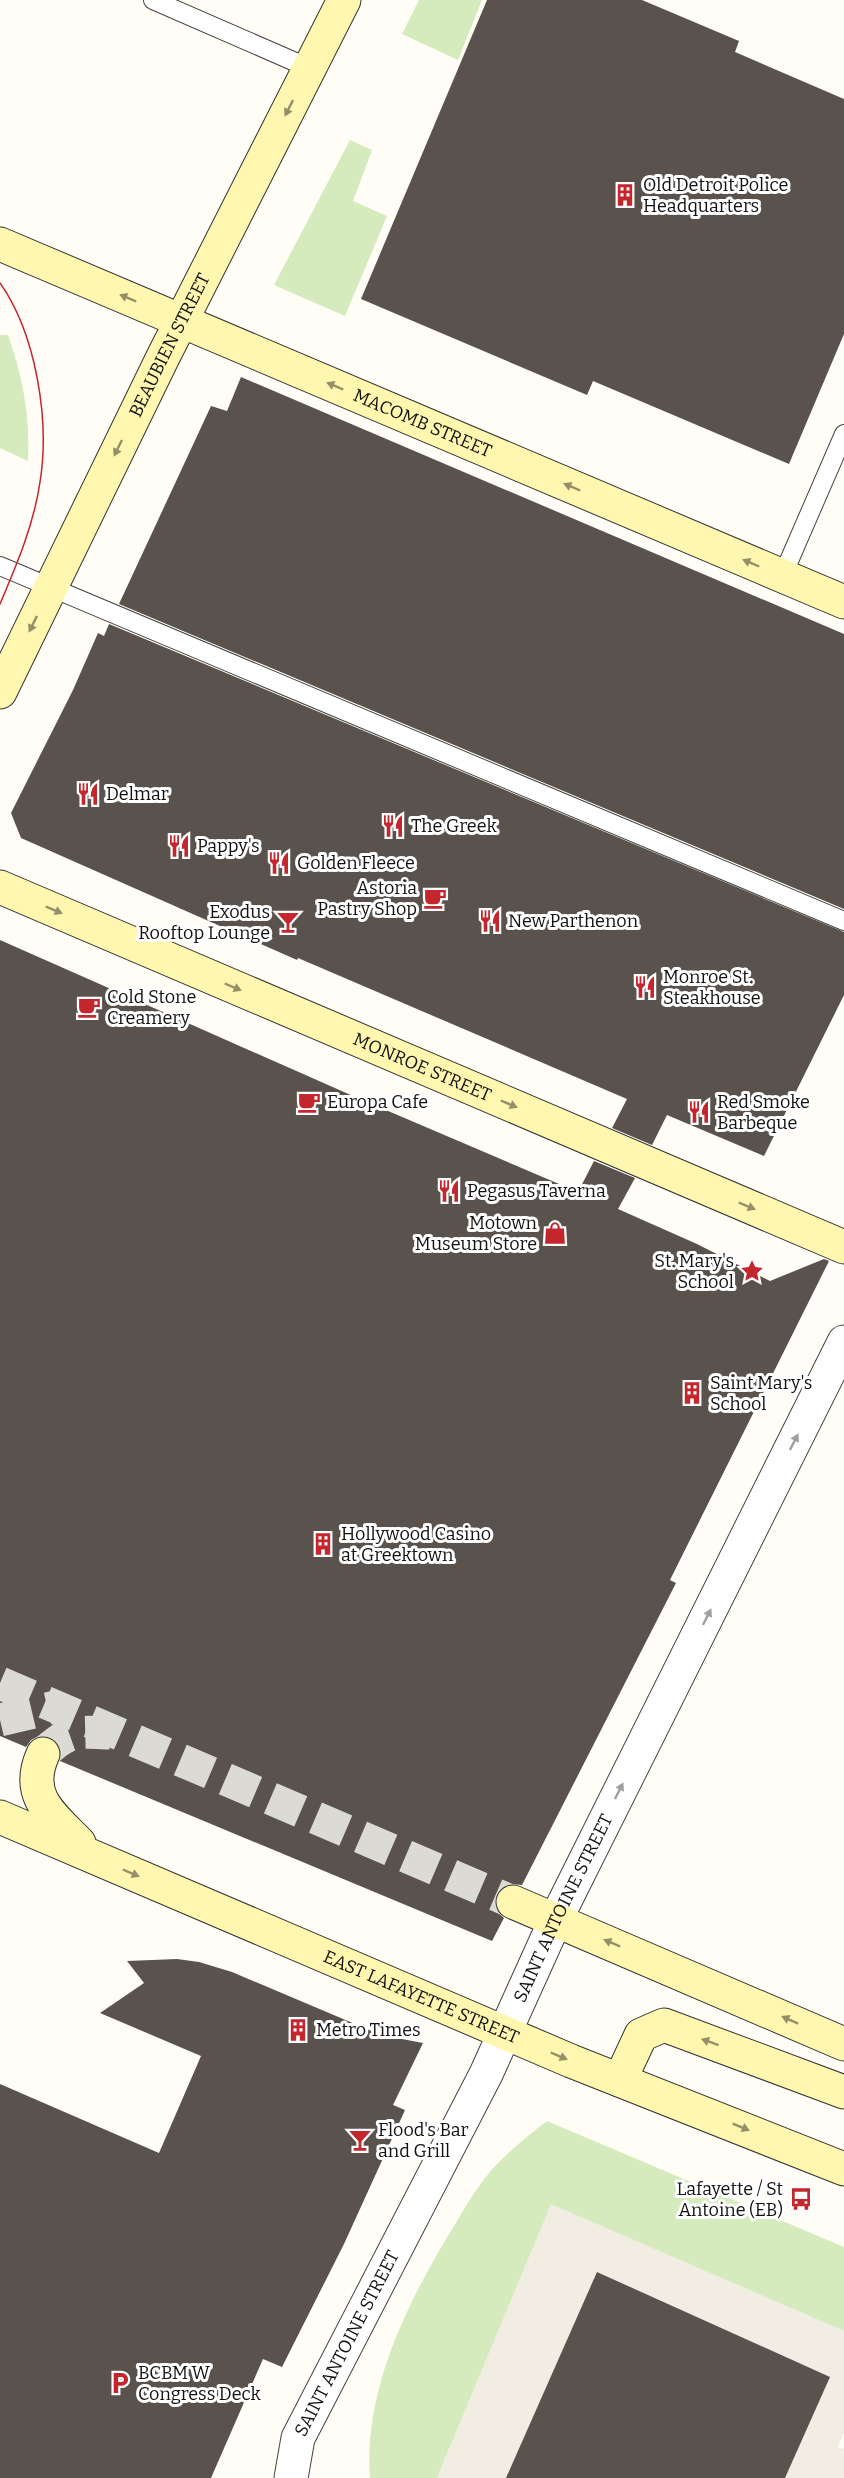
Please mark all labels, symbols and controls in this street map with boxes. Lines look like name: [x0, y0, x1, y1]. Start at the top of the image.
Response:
one-way arrow: [284, 100, 294, 117]
place label: Old Detroit Police Headquarters: [643, 174, 788, 217]
building icon: Old Detroit Police Headquarters: [612, 182, 638, 208]
street label: BEAUBIEN STREET: [124, 269, 215, 421]
one-way arrow: [118, 293, 136, 303]
one-way arrow: [325, 381, 343, 391]
street label: MACOMB STREET: [350, 384, 495, 462]
one-way arrow: [114, 440, 123, 457]
one-way arrow: [563, 482, 581, 491]
one-way arrow: [742, 558, 760, 568]
one-way arrow: [29, 615, 38, 632]
restaurant icon: Delmar: [75, 781, 101, 807]
place label: Delmar: [106, 783, 169, 805]
restaurant icon: The Greek: [380, 813, 406, 839]
place label: The Greek: [411, 815, 497, 837]
restaurant icon: Pappy's: [166, 833, 192, 859]
place label: Pappy's: [197, 835, 260, 857]
restaurant icon: Golden Fleece: [266, 850, 292, 876]
place label: Golden Fleece: [297, 852, 415, 874]
place label: Astoria Pastry Shop: [317, 877, 417, 920]
cafe icon: Astoria Pastry Shop: [422, 885, 448, 911]
place label: Exodus Rooftop Lounge: [138, 901, 270, 944]
one-way arrow: [45, 905, 63, 915]
restaurant icon: New Parthenon: [477, 908, 503, 934]
bar icon: Exodus Rooftop Lounge: [275, 909, 301, 935]
place label: New Parthenon: [508, 910, 639, 932]
place label: Monroe St. Steakhouse: [663, 966, 761, 1009]
restaurant icon: Monroe St. Steakhouse: [632, 974, 658, 1000]
one-way arrow: [225, 982, 243, 992]
place label: Cold Stone Creamery: [107, 986, 196, 1029]
cafe icon: Cold Stone Creamery: [76, 994, 102, 1020]
street label: MONROE STREET: [350, 1028, 495, 1106]
cafe icon: Europa Cafe: [296, 1089, 322, 1115]
place label: Europa Cafe: [327, 1091, 428, 1113]
place label: Red Smoke Barbeque: [717, 1091, 810, 1134]
restaurant icon: Red Smoke Barbeque: [686, 1099, 712, 1125]
one-way arrow: [500, 1100, 518, 1110]
restaurant icon: Pegasus Taverna: [436, 1178, 462, 1204]
place label: Pegasus Taverna: [467, 1180, 606, 1202]
one-way arrow: [738, 1201, 756, 1211]
place label: Motown Museum Store: [415, 1212, 538, 1255]
shop icon: Motown Museum Store: [542, 1220, 568, 1246]
place label: St. Mary's School: [654, 1250, 734, 1293]
place icon: St. Mary's School: [739, 1258, 765, 1284]
place label: Saint Mary's School: [710, 1372, 812, 1415]
building icon: Saint Mary's School: [679, 1380, 705, 1406]
one-way arrow: [789, 1434, 798, 1451]
place label: Hollywood Casino at Greektown: [341, 1523, 491, 1566]
building icon: Hollywood Casino at Greektown: [310, 1531, 336, 1557]
one-way arrow: [702, 1608, 711, 1625]
one-way arrow: [615, 1783, 624, 1800]
street label: SAINT ANTOINE STREET: [509, 1810, 618, 2006]
one-way arrow: [123, 1868, 140, 1877]
one-way arrow: [603, 1938, 620, 1947]
street label: EAST LAFAYETTE STREET: [320, 1945, 523, 2049]
one-way arrow: [782, 2016, 799, 2025]
building icon: Metro Times: [285, 2017, 311, 2043]
place label: Metro Times: [316, 2019, 421, 2041]
one-way arrow: [701, 2037, 719, 2047]
one-way arrow: [550, 2052, 568, 2061]
place label: Flood's Bar and Grill: [378, 2119, 469, 2162]
one-way arrow: [732, 2122, 750, 2132]
bar icon: Flood's Bar and Grill: [347, 2127, 373, 2153]
place label: Lafayette / St Antoine (EB): [676, 2178, 783, 2221]
bus stop icon: Lafayette / St Antoine (EB): [788, 2186, 814, 2212]
street label: SAINT ANTOINE STREET: [290, 2246, 404, 2440]
place label: BCBM W Congress Deck: [138, 2362, 261, 2405]
parking icon: BCBM W Congress Deck: [107, 2370, 133, 2396]

